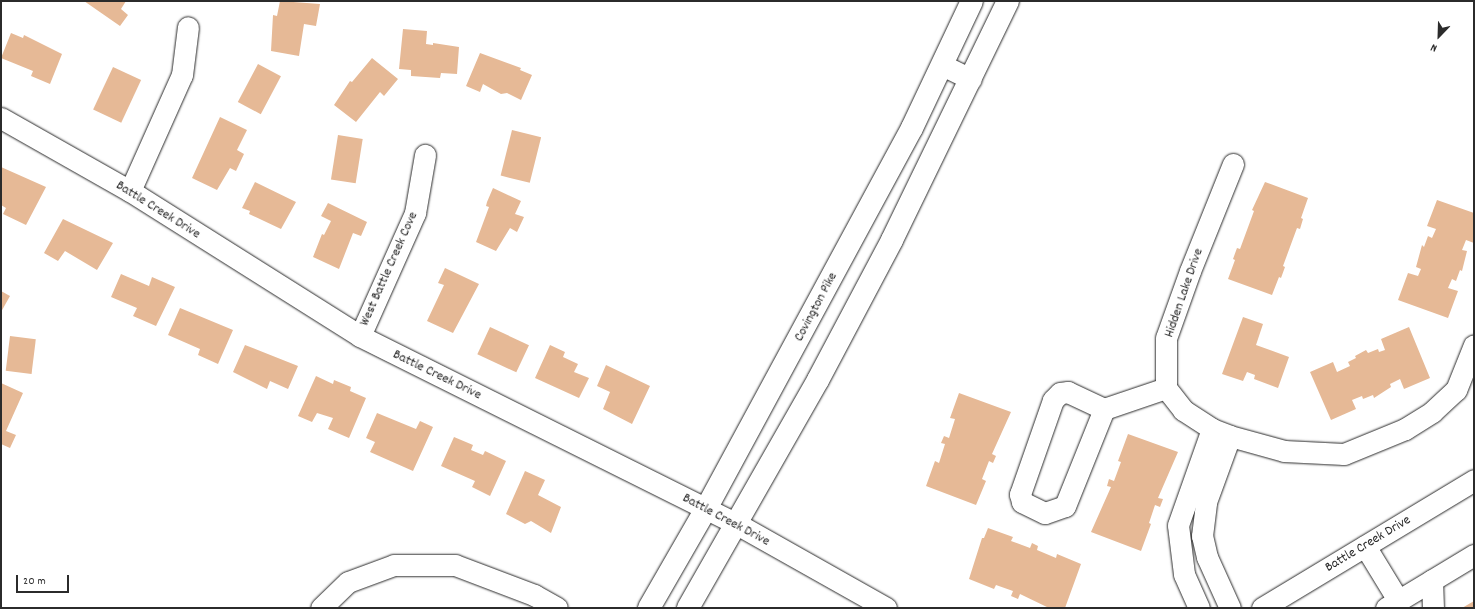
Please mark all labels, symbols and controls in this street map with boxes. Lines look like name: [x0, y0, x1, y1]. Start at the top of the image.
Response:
north arrow: [1419, 16, 1459, 56]
text: N: [1429, 39, 1440, 55]
street label: Battle Creek Drive: [113, 177, 203, 243]
street label: West Battle Creek Cove: [356, 209, 422, 329]
street label: Hidden Lake Drive: [1161, 246, 1207, 340]
street label: Covington Pike: [791, 269, 841, 345]
street label: Battle Creek Drive: [390, 346, 484, 404]
street label: Battle Creek Drive: [679, 490, 773, 550]
street label: Battle Creek Drive: [1322, 512, 1414, 576]
scale bar: [18, 567, 71, 593]
text: 20 m: [23, 573, 46, 590]

